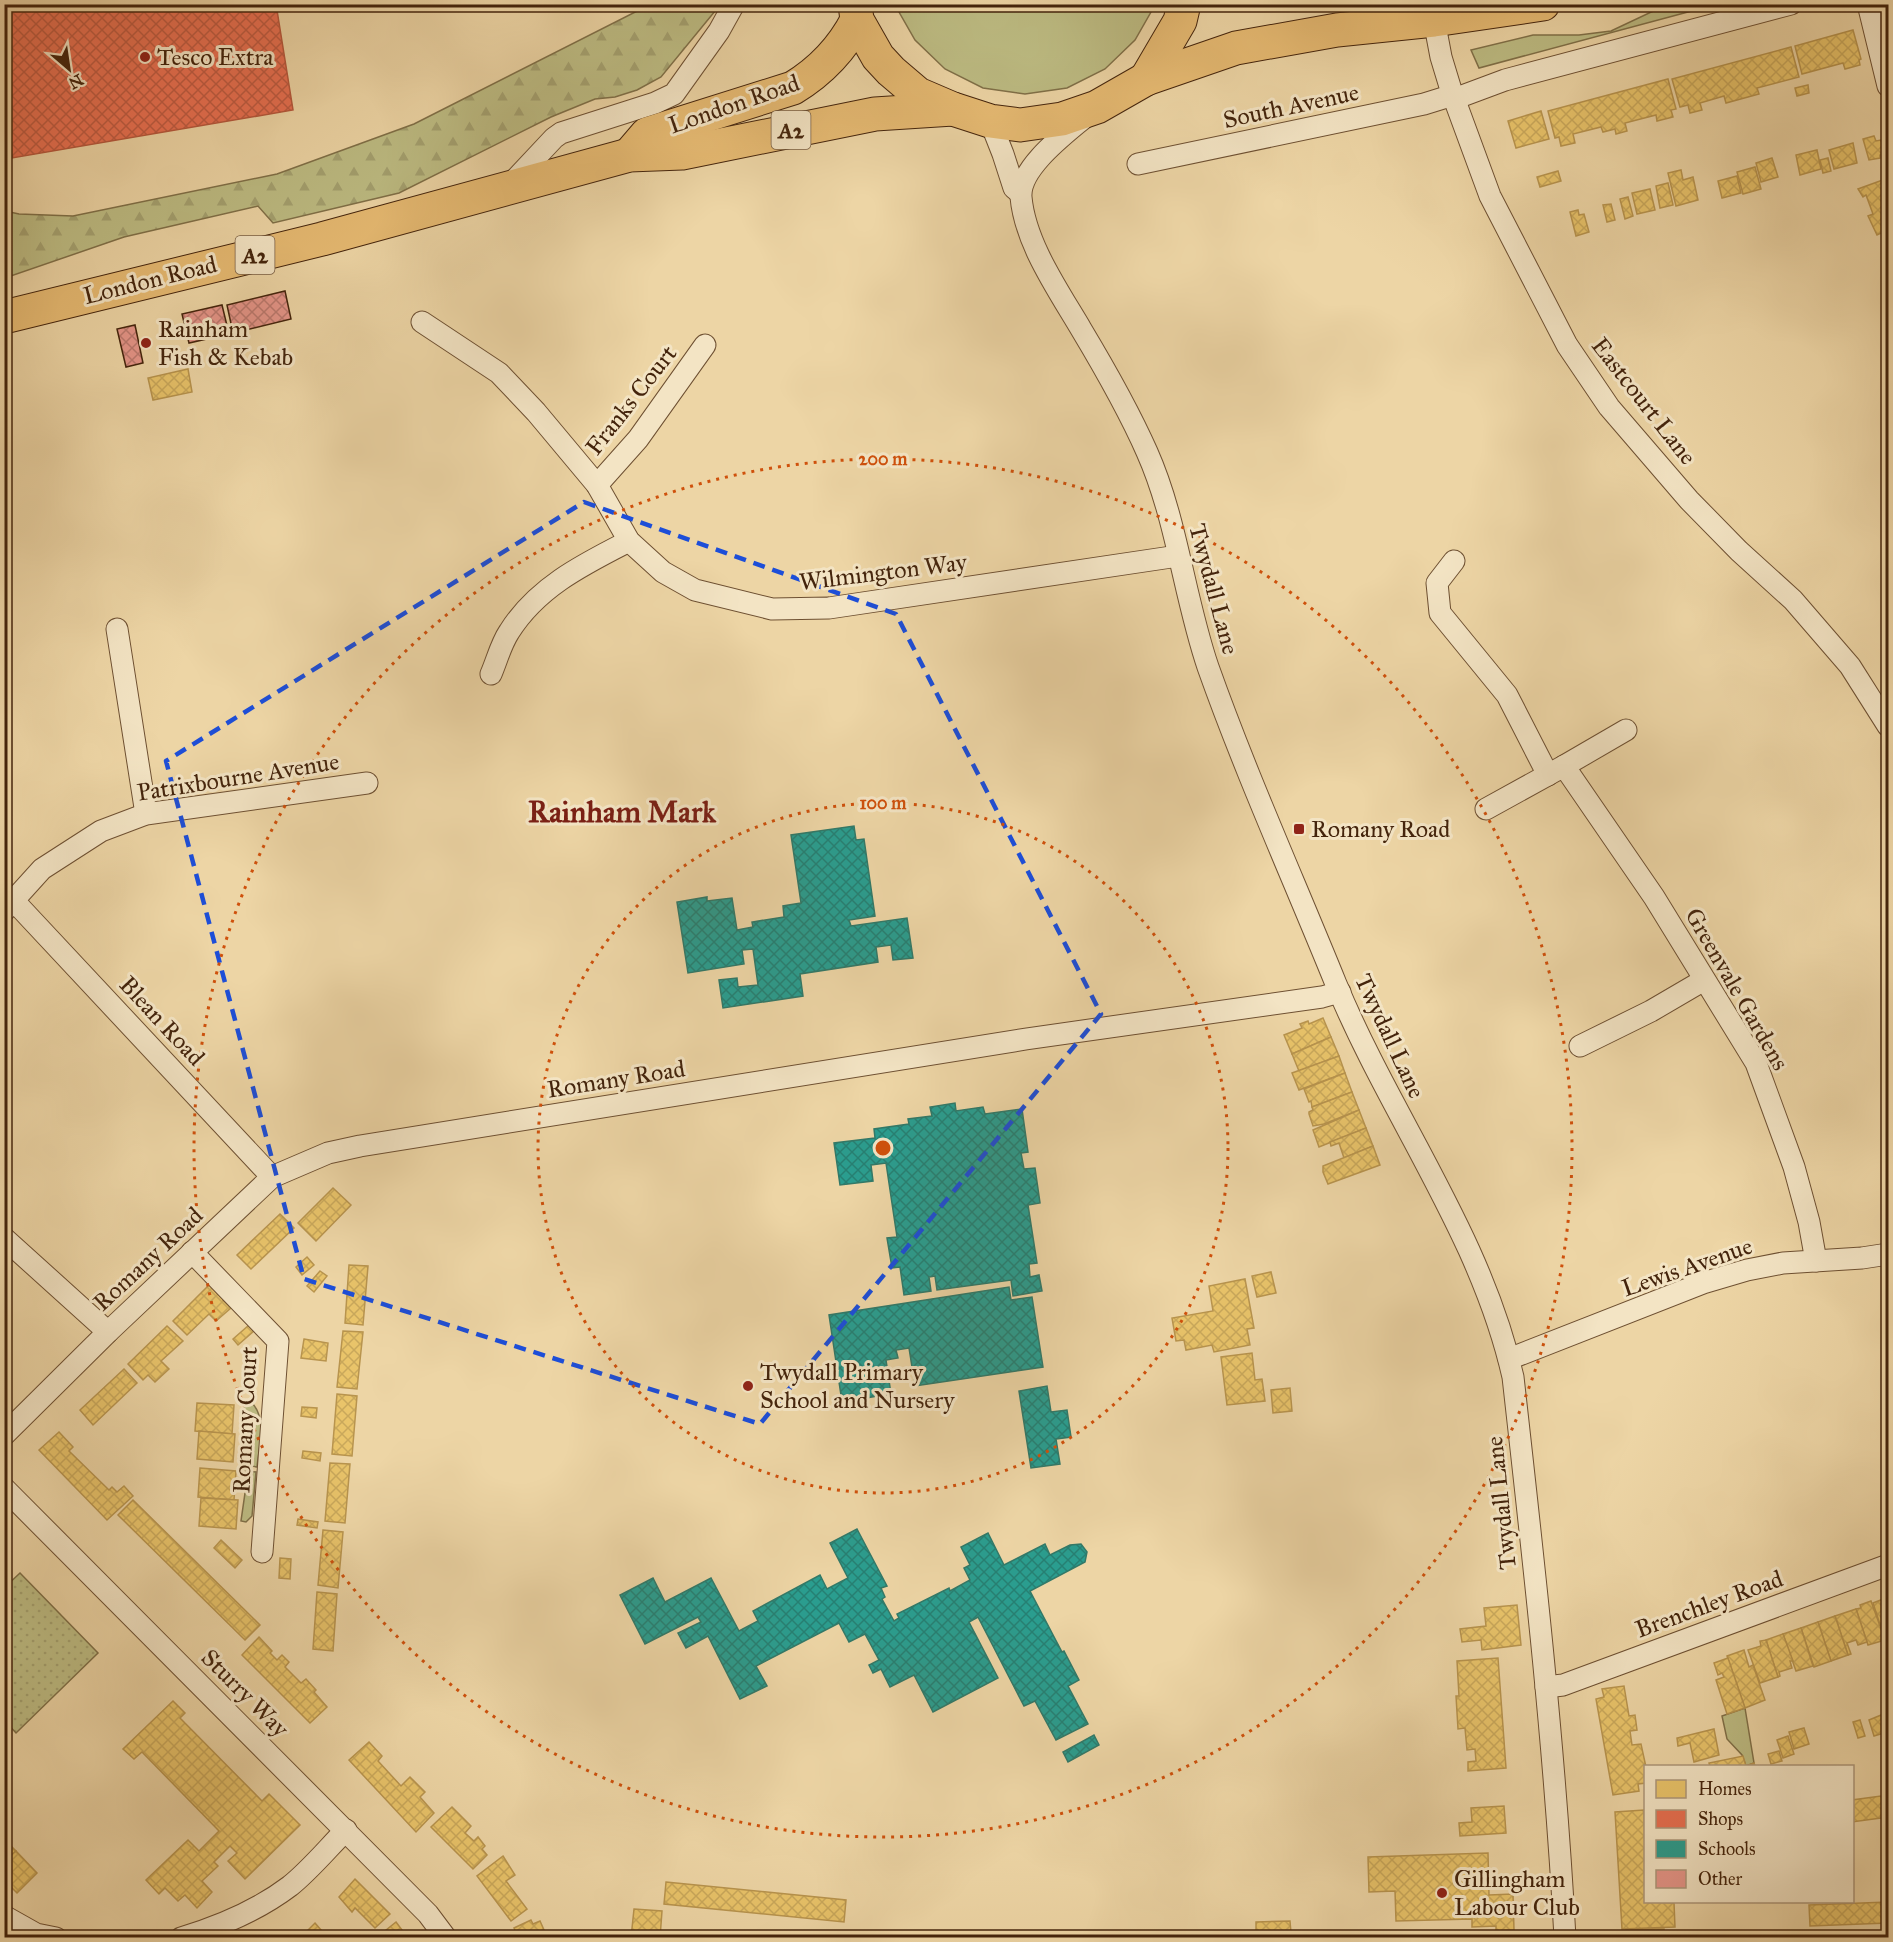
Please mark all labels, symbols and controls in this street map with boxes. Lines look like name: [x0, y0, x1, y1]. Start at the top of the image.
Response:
north arrow: [39, 39, 99, 99]
place label: Tesco Extra: [157, 42, 274, 72]
marker: Tesco Extra: [138, 50, 152, 64]
street label: London Road: [665, 68, 803, 140]
text: N: [65, 70, 87, 93]
street label: South Avenue: [1220, 77, 1362, 135]
road number: A2: [772, 111, 810, 149]
road number: A2: [236, 236, 274, 274]
street label: London Road: [80, 249, 220, 311]
place label: Rainham Fish & Kebab: [158, 314, 293, 372]
street label: Eastcourt Lane: [1585, 331, 1703, 471]
marker: Rainham Fish & Kebab: [139, 336, 153, 350]
street label: Franks Court: [579, 339, 684, 461]
text: 200 m: [859, 448, 908, 470]
street label: Twydall Lane: [1182, 520, 1246, 658]
street label: Wilmington Way: [798, 547, 969, 597]
street label: Patrixbourne Avenue: [135, 746, 341, 808]
text: 100 m: [860, 792, 907, 814]
district label: Rainham Mark: [528, 794, 717, 830]
place label: Romany Road: [1311, 814, 1450, 844]
marker: Romany Road: [1292, 822, 1306, 836]
street label: Greenvale Gardens: [1678, 902, 1796, 1076]
street label: Twydall Lane: [1348, 969, 1432, 1103]
street label: Blean Road: [113, 970, 211, 1072]
street label: Romany Road: [545, 1053, 687, 1105]
centre of rings: [873, 1138, 893, 1158]
street label: Romany Road: [87, 1201, 209, 1317]
street label: Lewis Avenue: [1618, 1231, 1756, 1303]
street label: Romany Court: [226, 1345, 264, 1494]
place label: Twydall Primary School and Nursery: [760, 1357, 955, 1415]
marker: Twydall Primary School and Nursery: [741, 1379, 755, 1393]
street label: Twydall Lane: [1479, 1435, 1523, 1571]
street label: Brenchley Road: [1631, 1563, 1787, 1645]
street label: Sturry Way: [195, 1643, 296, 1744]
legend: [1644, 1765, 1854, 1903]
text: Homes: [1698, 1778, 1752, 1800]
text: Shops: [1698, 1808, 1743, 1830]
text: Schools: [1698, 1838, 1756, 1860]
place label: Gillingham Labour Club: [1454, 1864, 1580, 1922]
text: Other: [1698, 1868, 1743, 1890]
marker: Gillingham Labour Club: [1435, 1886, 1449, 1900]

